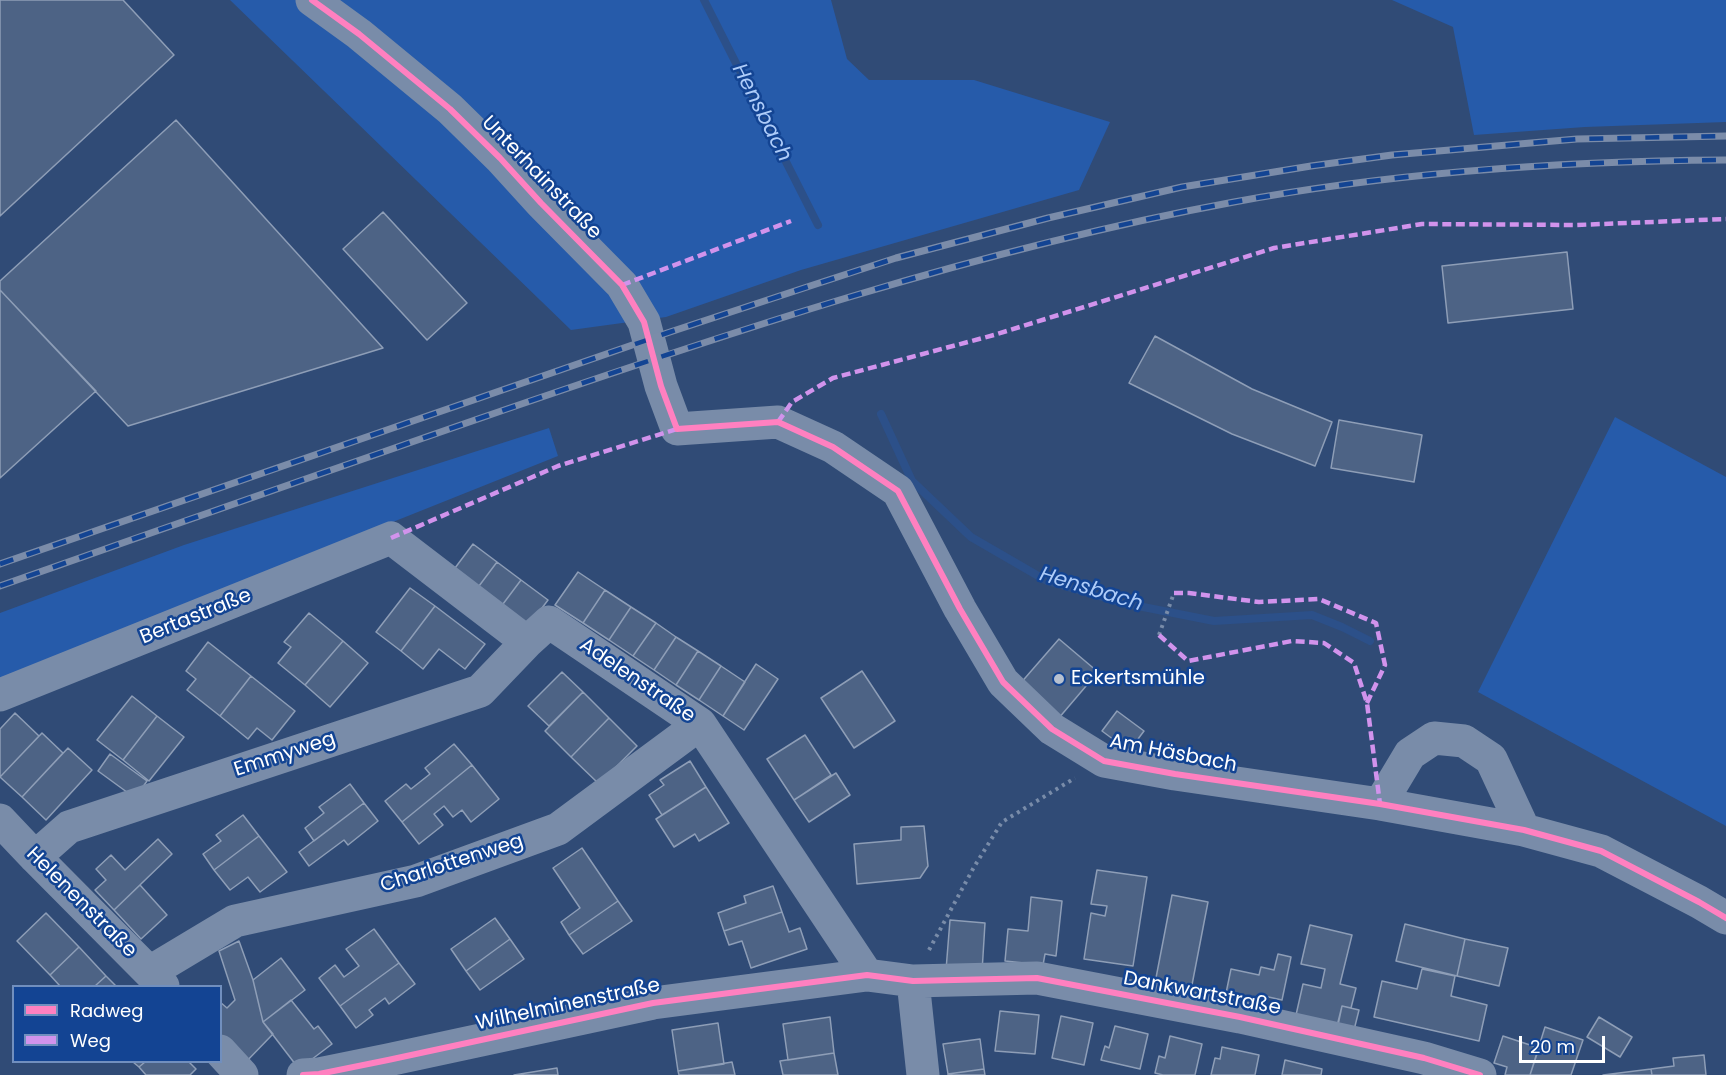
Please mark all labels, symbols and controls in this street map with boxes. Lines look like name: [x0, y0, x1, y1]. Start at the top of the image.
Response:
water label: Hensbach: [726, 60, 796, 166]
street label: Unterhainstraße: [476, 111, 606, 245]
water label: Hensbach: [1036, 562, 1146, 618]
street label: Bertastraße: [137, 584, 255, 650]
street label: Adelenstraße: [575, 634, 699, 728]
place label: Eckertsmühle: [1071, 667, 1205, 691]
marker: Eckertsmühle: [1052, 672, 1066, 686]
street label: Emmyweg: [231, 727, 339, 783]
street label: Am Häsbach: [1107, 730, 1239, 778]
street label: Charlottenweg: [377, 830, 527, 898]
street label: Helenenstraße: [21, 843, 141, 963]
street label: Dankwartstraße: [1121, 967, 1283, 1021]
street label: Wilhelminenstraße: [474, 974, 662, 1036]
legend: [12, 985, 222, 1063]
text: Radweg: [70, 998, 143, 1023]
scale bar: [1522, 1024, 1608, 1062]
text: Weg: [70, 1028, 111, 1053]
text: 20 m: [1530, 1034, 1575, 1059]

